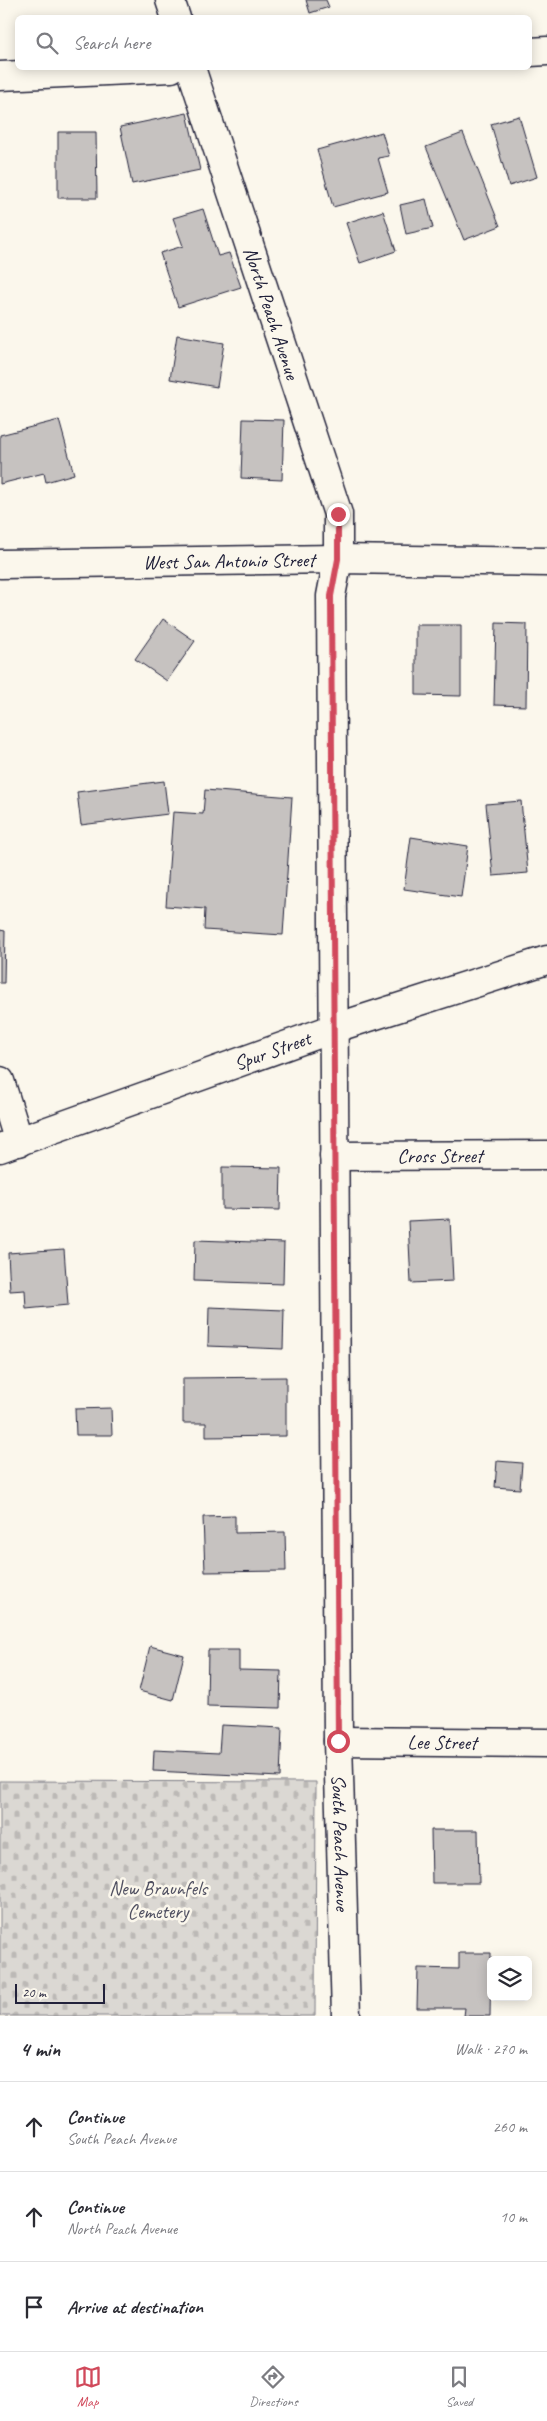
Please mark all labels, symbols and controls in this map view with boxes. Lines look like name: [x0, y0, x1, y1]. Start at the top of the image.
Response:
search box: [15, 15, 532, 70]
icon: search: [33, 29, 61, 57]
text: Search here: [73, 31, 150, 55]
street label: North Peach Avenue: [238, 244, 306, 384]
route end: [327, 503, 350, 526]
street label: West San Antonio Street: [143, 547, 318, 574]
street label: Spur Street: [230, 1025, 316, 1076]
street label: Cross Street: [397, 1143, 486, 1168]
street label: Lee Street: [407, 1729, 480, 1755]
route start: [327, 1730, 350, 1753]
street label: South Peach Avenue: [326, 1774, 355, 1913]
park label: New Braunfels Cemetery: [109, 1876, 209, 1924]
map controls: [487, 1956, 532, 2001]
button: layers: [487, 1956, 532, 2001]
scale bar: [15, 1981, 105, 2004]
text: 20 m: [22, 1984, 46, 2001]
text: 4 min: [20, 2036, 60, 2062]
text: Walk · 270 m: [455, 2039, 527, 2059]
text: Continue: [67, 2105, 124, 2129]
icon: ahead: [20, 2113, 48, 2141]
text: 260 m: [493, 2117, 527, 2137]
text: South Peach Avenue: [67, 2129, 176, 2149]
text: Continue: [67, 2195, 124, 2219]
icon: ahead: [20, 2203, 48, 2231]
text: 10 m: [500, 2207, 527, 2227]
text: North Peach Avenue: [67, 2219, 177, 2239]
icon: arrive: [20, 2293, 48, 2321]
text: Arrive at destination: [67, 2295, 203, 2319]
tab: Map: [74, 2363, 102, 2410]
tab: Directions: [249, 2363, 298, 2410]
tab: Saved: [445, 2363, 473, 2410]

